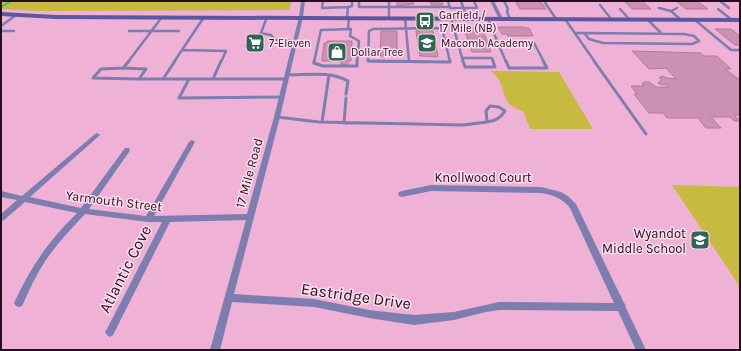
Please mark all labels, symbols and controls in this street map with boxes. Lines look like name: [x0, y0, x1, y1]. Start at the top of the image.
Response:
place label: Garfield / 17 Mile (NB): [439, 9, 497, 35]
bus stop icon: Garfield / 17 Mile (NB): [414, 10, 436, 32]
supermarket icon: 7-Eleven: [244, 32, 266, 54]
school or university icon: Macomb Academy: [416, 32, 438, 54]
place label: 7-Eleven: [269, 37, 311, 50]
place label: Macomb Academy: [441, 37, 533, 50]
shop icon: Dollar Tree: [326, 41, 348, 63]
place label: Dollar Tree: [351, 46, 403, 59]
street label: 17 Mile Road: [232, 136, 266, 210]
street label: Knollwood Court: [434, 170, 532, 185]
street label: Yarmouth Street: [65, 188, 163, 214]
street label: Atlantic Cove: [95, 222, 155, 316]
place label: Wyandot Middle School: [602, 226, 686, 256]
school or university icon: Wyandot Middle School: [689, 229, 711, 251]
street label: Eastridge Drive: [300, 279, 412, 313]

